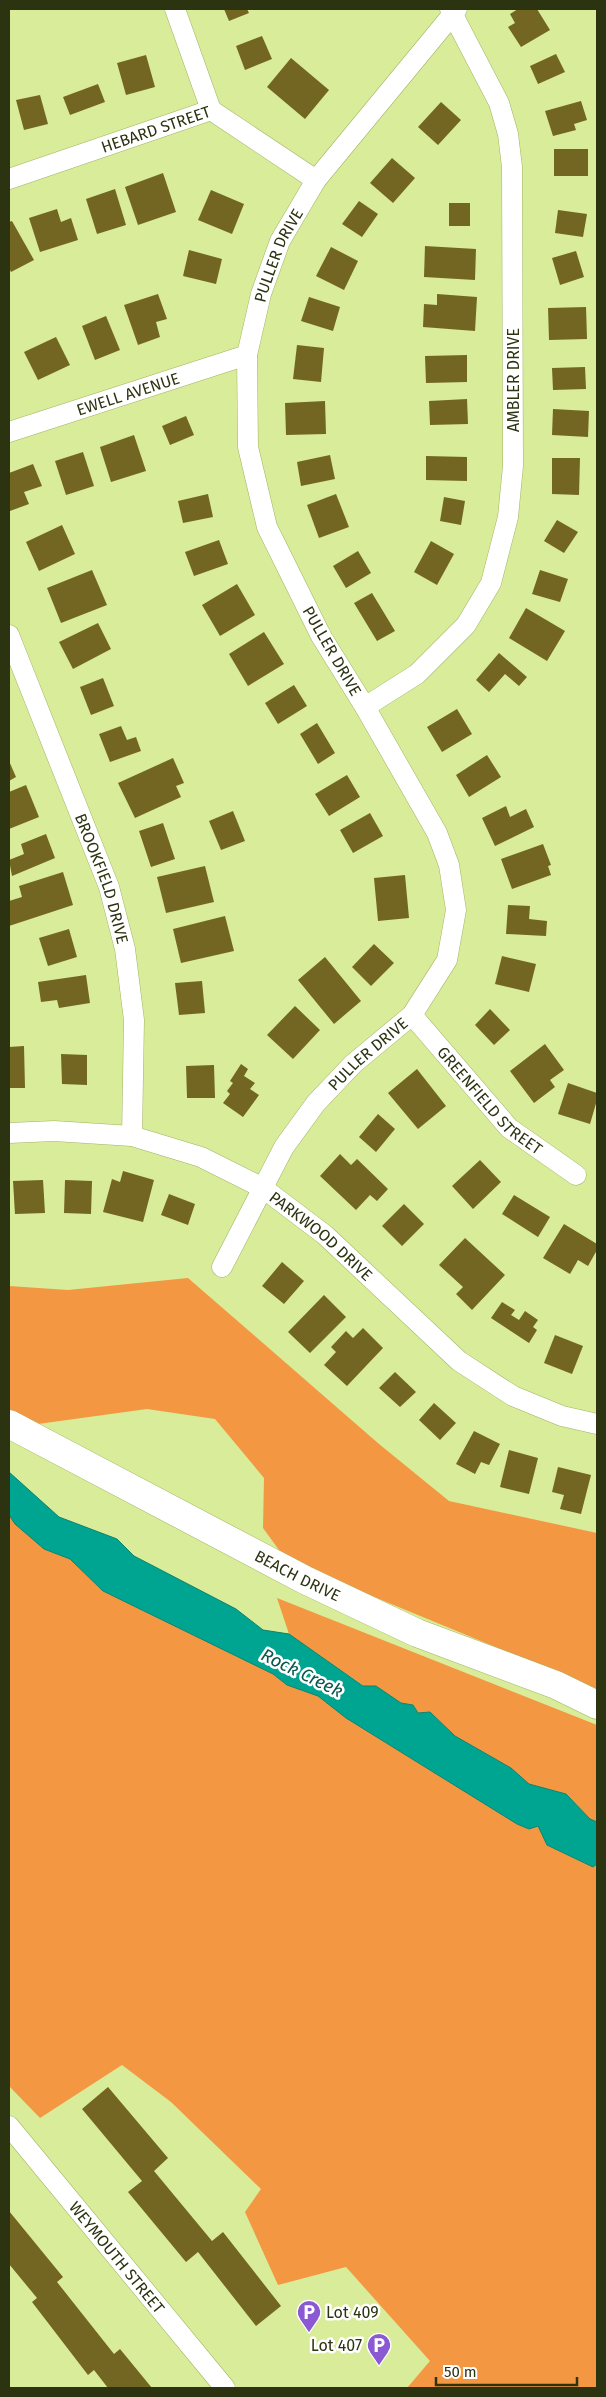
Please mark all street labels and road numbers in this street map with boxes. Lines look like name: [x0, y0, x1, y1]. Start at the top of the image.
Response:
street label: HEBARD STREET: [99, 101, 214, 156]
street label: PULLER DRIVE: [250, 205, 307, 304]
street label: AMBLER DRIVE: [504, 328, 523, 432]
street label: EWELL AVENUE: [74, 368, 182, 419]
street label: PULLER DRIVE: [299, 603, 365, 699]
street label: BROOKFIELD DRIVE: [71, 811, 133, 946]
street label: PULLER DRIVE: [324, 1013, 411, 1094]
street label: GREENFIELD STREET: [434, 1042, 547, 1158]
street label: PARKWOOD DRIVE: [266, 1187, 377, 1284]
street label: BEACH DRIVE: [252, 1546, 344, 1605]
street label: WEYMOUTH STREET: [65, 2197, 169, 2318]

